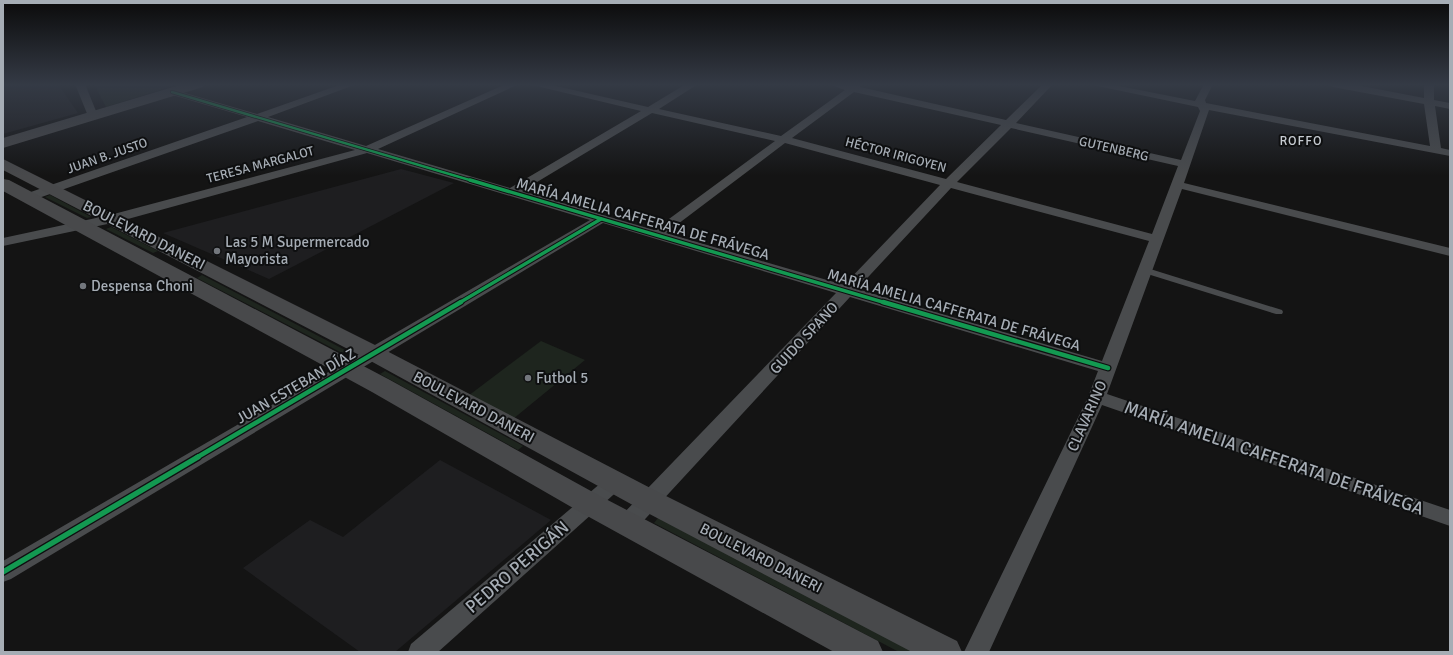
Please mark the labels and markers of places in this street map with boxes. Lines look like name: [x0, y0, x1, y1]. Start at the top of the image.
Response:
place label: Las 5 M Supermercado Mayorista: [225, 233, 370, 268]
marker: Las 5 M Supermercado Mayorista: [212, 246, 222, 256]
place label: Despensa Choni: [91, 277, 193, 295]
marker: Despensa Choni: [78, 281, 88, 291]
place label: Futbol 5: [536, 369, 588, 387]
marker: Futbol 5: [523, 373, 533, 383]

